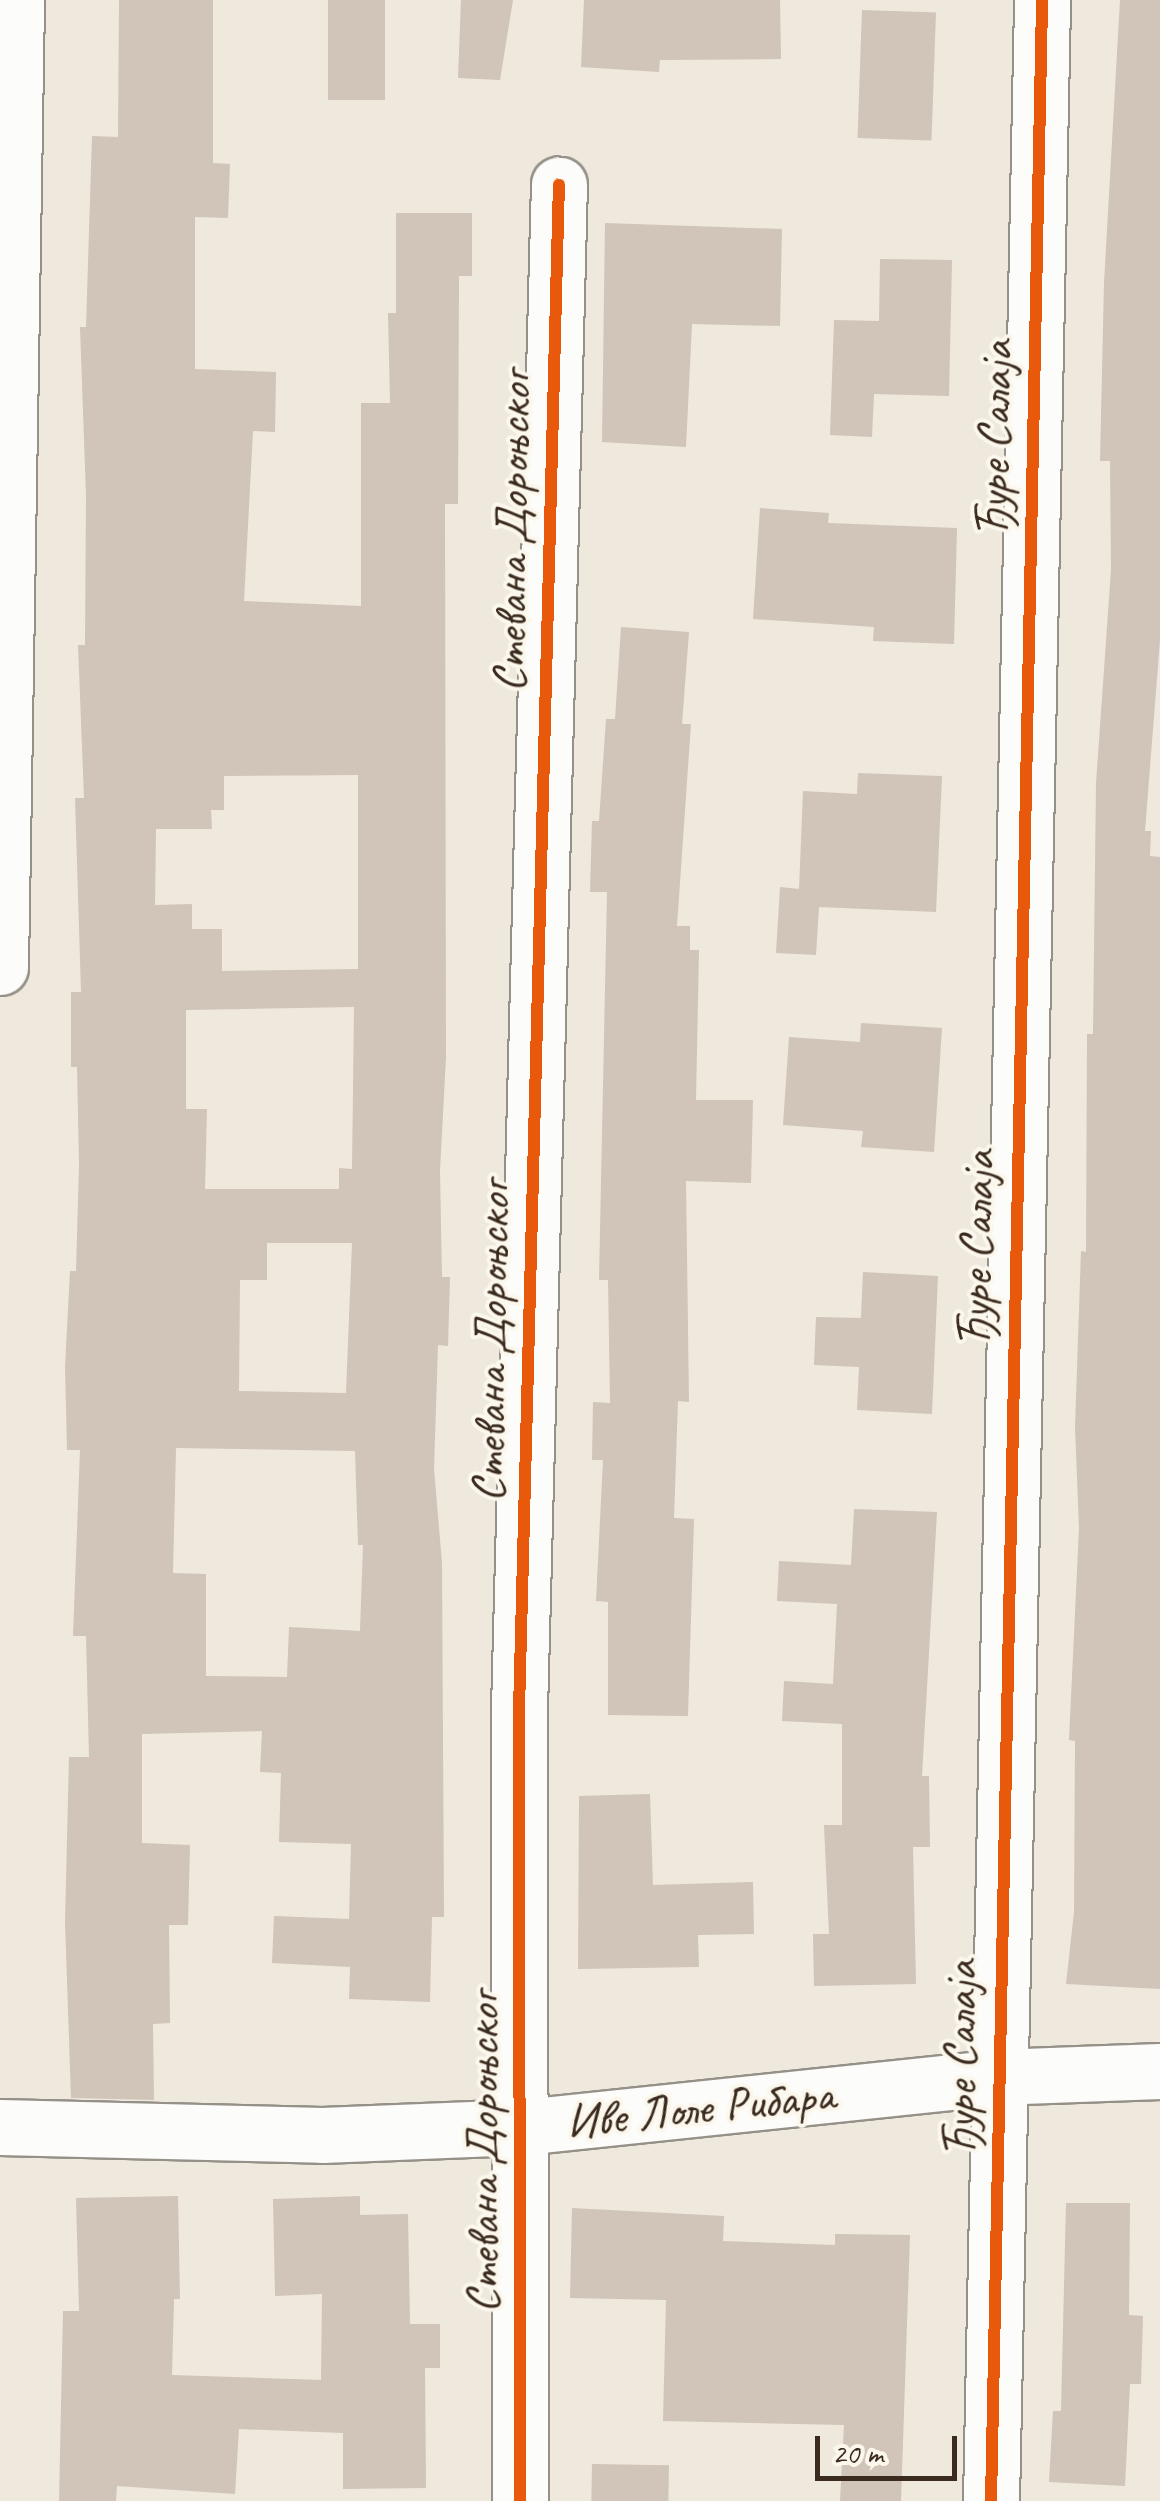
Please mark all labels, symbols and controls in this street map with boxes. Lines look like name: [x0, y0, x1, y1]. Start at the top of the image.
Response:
street label: Ђуре Салаја: [963, 338, 1025, 542]
street label: Стевана Дороњског: [480, 371, 544, 693]
street label: Ђуре Салаја: [945, 1148, 1007, 1352]
street label: Стевана Дороњског: [459, 1181, 523, 1503]
street label: Ђуре Салаја: [931, 1959, 989, 2161]
street label: Стевана Дороњског: [454, 1993, 512, 2313]
street label: Иве Лоле Рибара: [562, 2065, 838, 2151]
scale bar: [820, 2416, 962, 2478]
text: 20 m: [832, 2434, 883, 2472]

